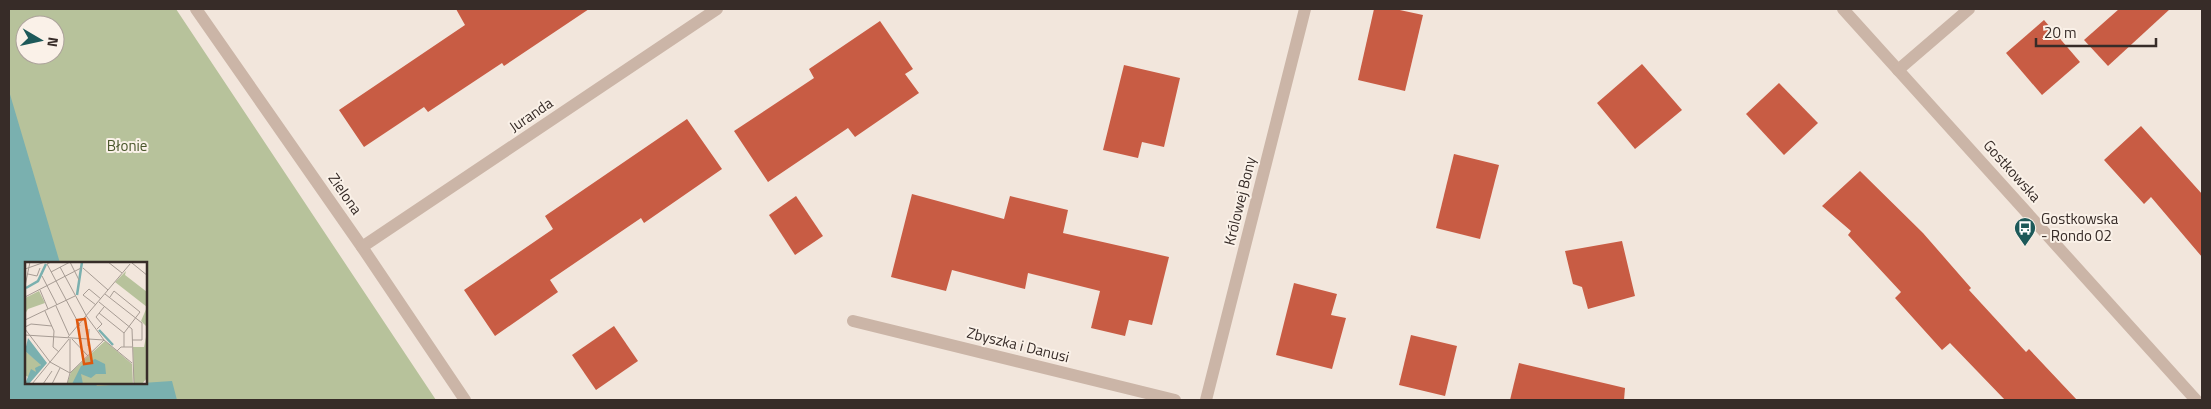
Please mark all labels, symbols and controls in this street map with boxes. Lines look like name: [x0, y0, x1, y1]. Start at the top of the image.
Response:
north arrow: [15, 15, 65, 65]
scale bar: [2036, 15, 2156, 47]
text: 20 m: [2044, 21, 2077, 44]
text: N: [42, 36, 64, 49]
street label: Juranda: [504, 91, 558, 138]
park label: Błonie: [107, 134, 147, 157]
street label: Gostkowska: [1978, 134, 2047, 207]
street label: Królowej Bony: [1217, 154, 1262, 248]
street label: Zielona: [323, 168, 368, 219]
place label: Gostkowska - Rondo 02: [2041, 207, 2119, 247]
bus stop icon: Gostkowska - Rondo 02: [2013, 216, 2037, 247]
inset map: [25, 262, 148, 384]
street label: Zbyszka i Danusi: [965, 321, 1072, 368]

